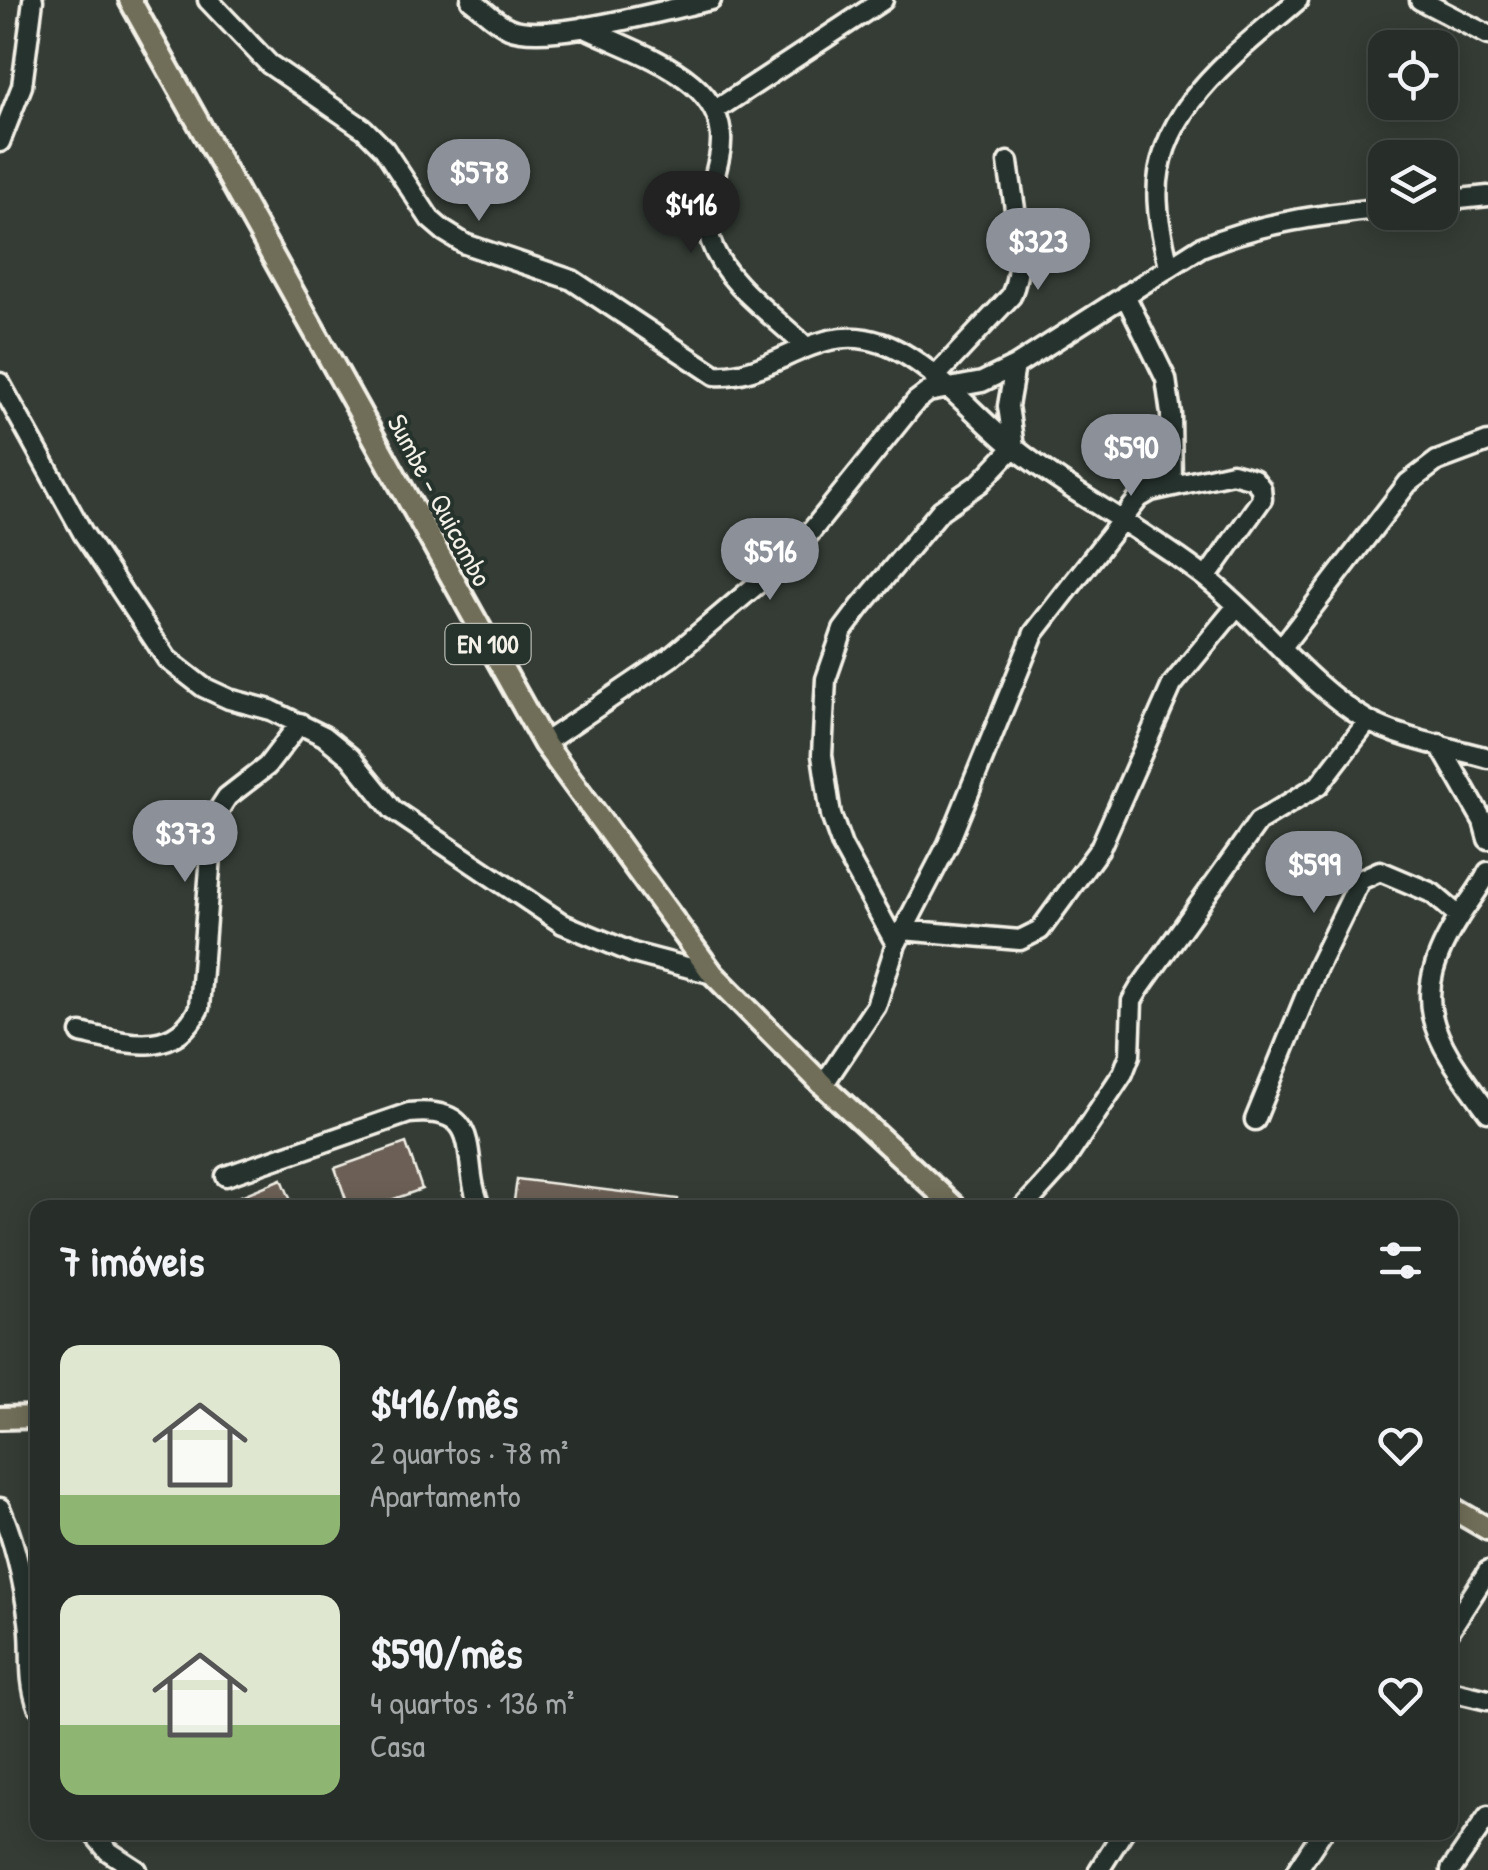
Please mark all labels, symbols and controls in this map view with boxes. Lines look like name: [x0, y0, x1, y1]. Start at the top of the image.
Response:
map controls: [1368, 30, 1458, 230]
button: locate: [1368, 30, 1458, 120]
pin: $578: [420, 139, 538, 224]
button: layers: [1368, 140, 1458, 230]
text: $578: [449, 150, 509, 193]
pin: $416: [632, 171, 750, 256]
text: $416: [665, 182, 717, 225]
pin: $323: [979, 208, 1097, 293]
text: $323: [1008, 219, 1068, 262]
street label: Sumbe - Quicombo: [379, 407, 501, 593]
pin: $590: [1072, 414, 1190, 499]
text: $590: [1103, 425, 1159, 468]
pin: $516: [711, 518, 829, 603]
text: $516: [743, 529, 797, 572]
road number: EN 100: [446, 624, 530, 664]
pin: $373: [126, 800, 244, 885]
text: $373: [155, 811, 215, 854]
pin: $599: [1255, 831, 1373, 916]
text: $599: [1287, 842, 1341, 885]
text: 7 imóveis: [60, 1232, 204, 1289]
icon: filters: [1373, 1233, 1428, 1288]
text: $416/mês: [370, 1374, 518, 1431]
icon: home: [140, 1385, 260, 1505]
icon: heart: [1373, 1418, 1428, 1473]
text: 2 quartos · 78 m²: [370, 1431, 568, 1474]
text: Apartamento: [370, 1474, 521, 1517]
text: $590/mês: [370, 1624, 523, 1681]
icon: home: [140, 1635, 260, 1755]
icon: heart: [1373, 1668, 1428, 1723]
text: 4 quartos · 136 m²: [370, 1681, 574, 1724]
text: Casa: [370, 1724, 425, 1767]

